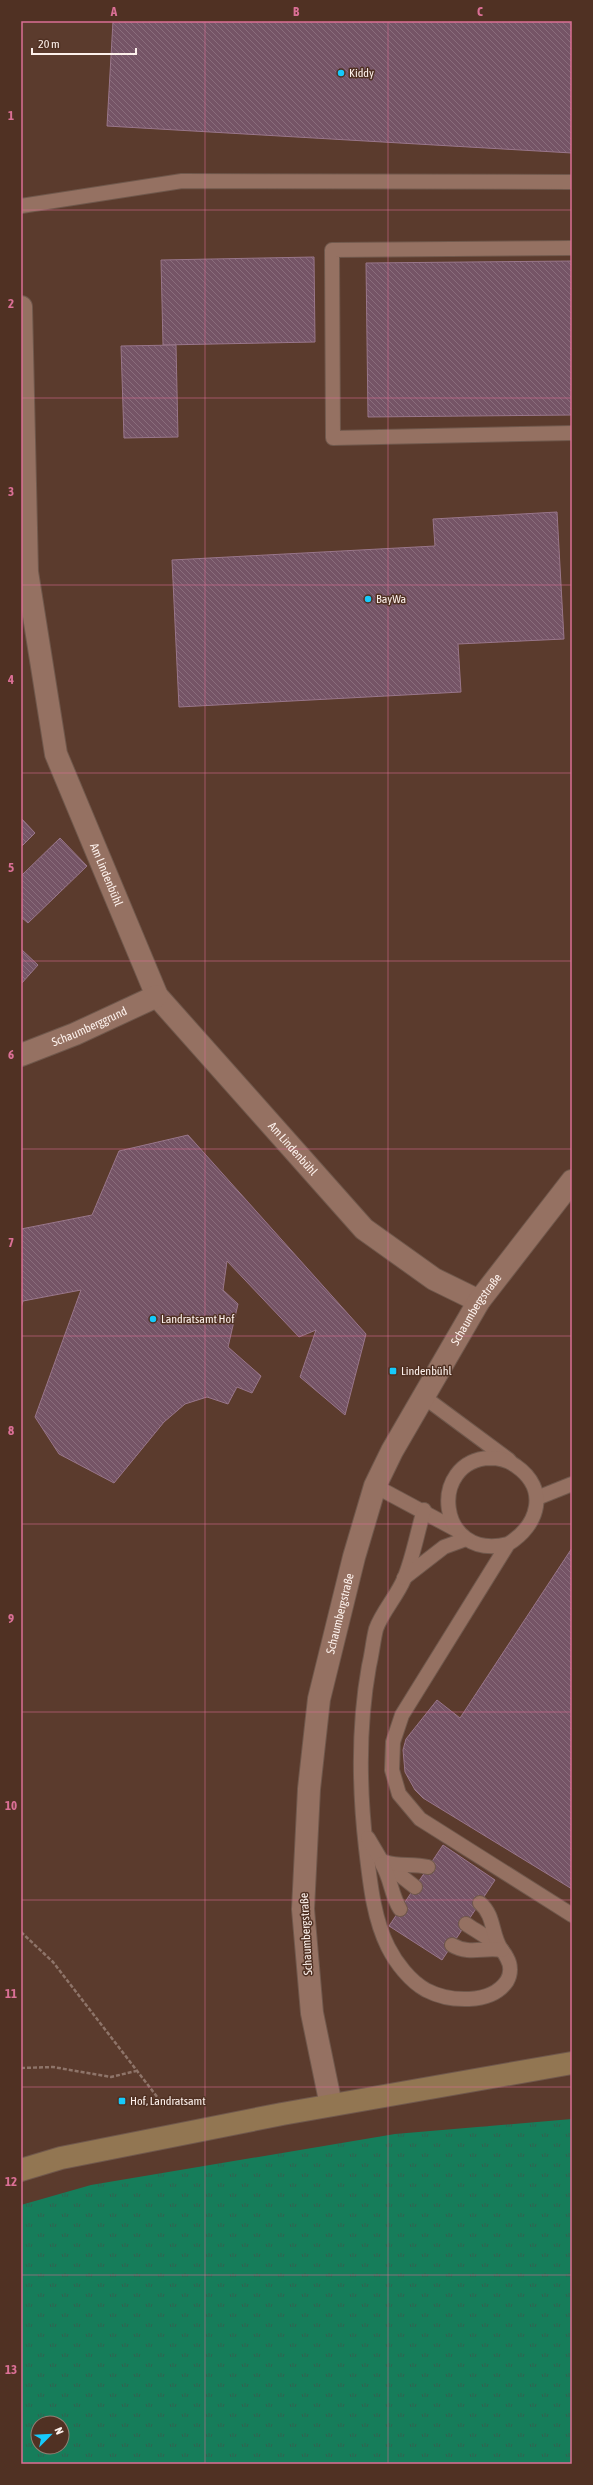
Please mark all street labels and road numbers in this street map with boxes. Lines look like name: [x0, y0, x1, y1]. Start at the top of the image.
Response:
street label: Am Lindenbühl: [87, 841, 126, 909]
street label: Schaumberggrund: [50, 1004, 129, 1049]
street label: Am Lindenbühl: [265, 1119, 321, 1179]
street label: Schaumbergstraße: [448, 1271, 505, 1348]
street label: Schaumbergstraße: [323, 1572, 357, 1655]
street label: Schaumbergstraße: [297, 1892, 315, 1976]

